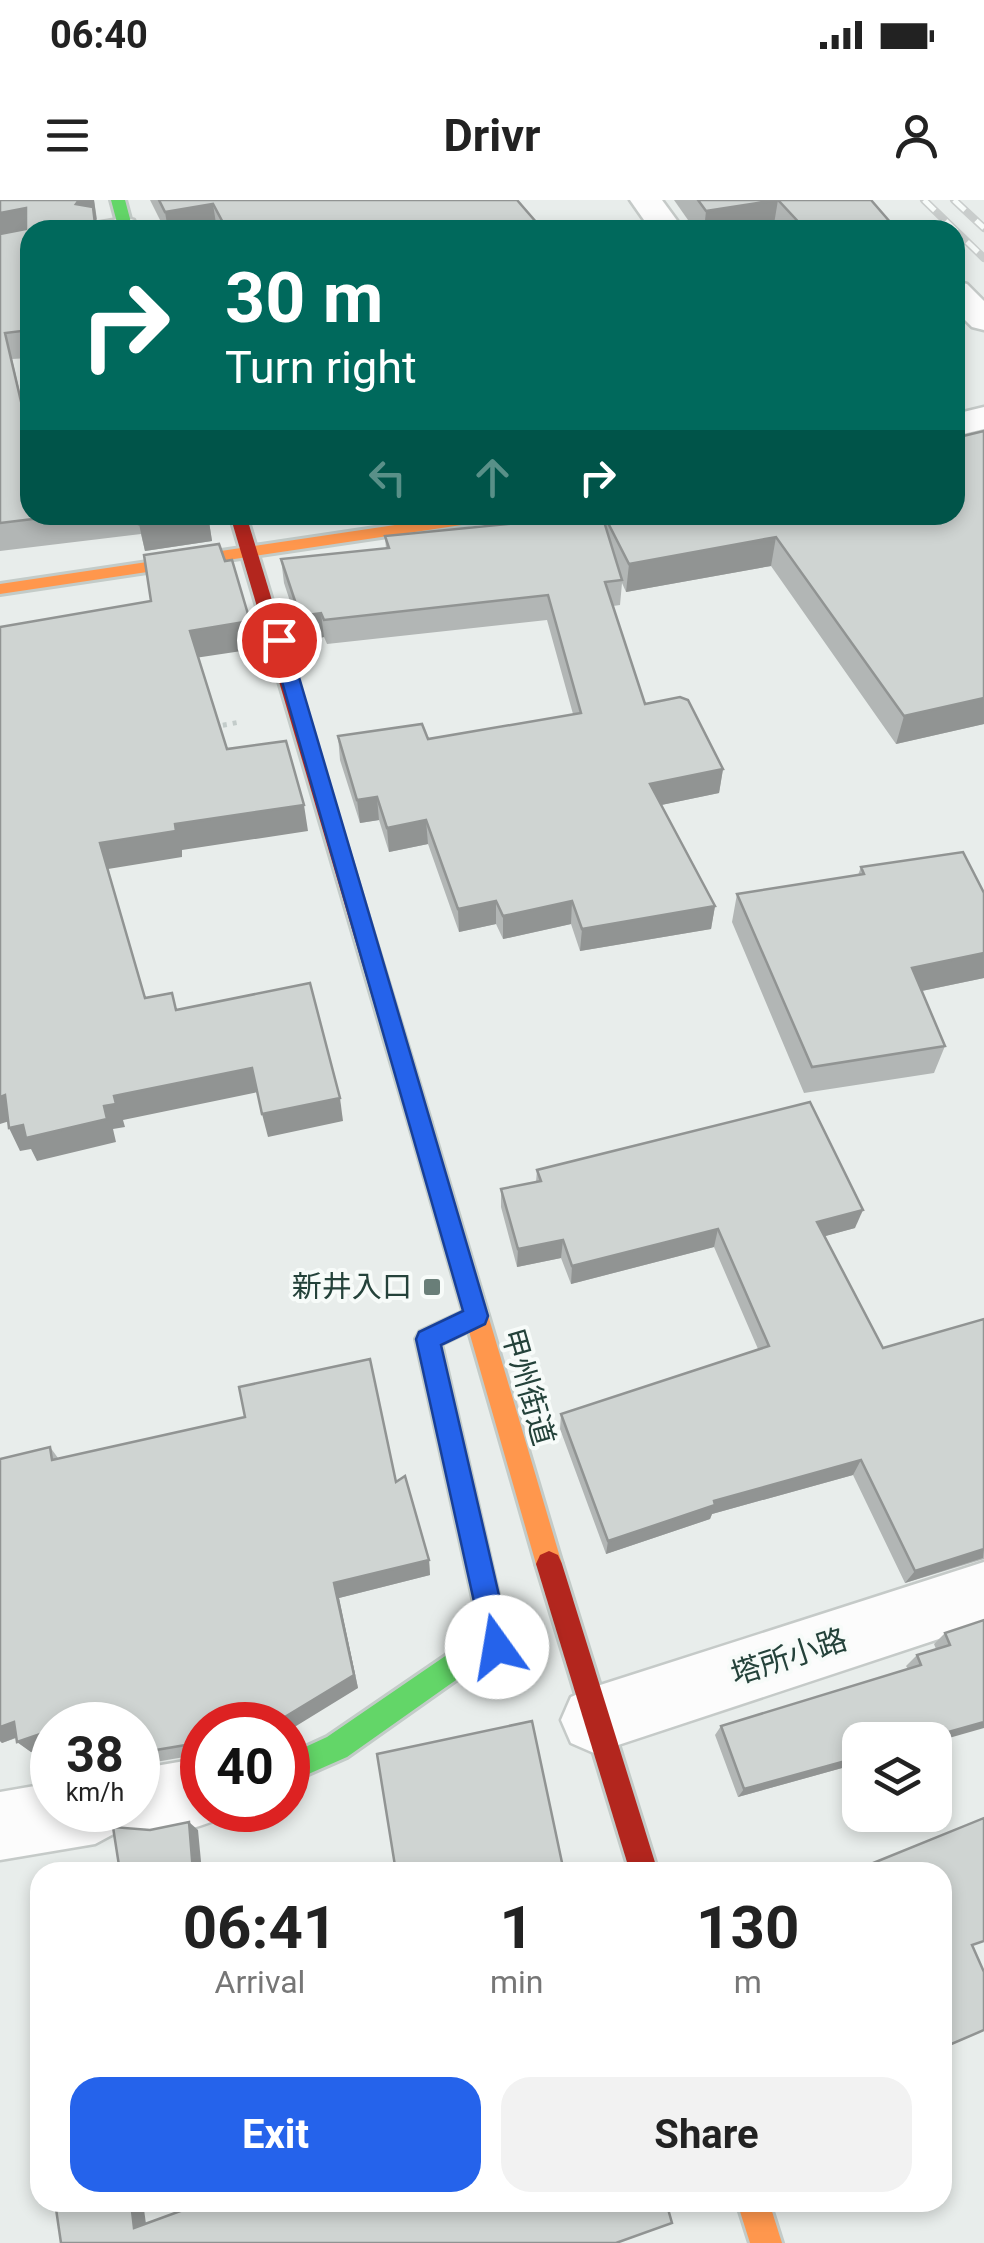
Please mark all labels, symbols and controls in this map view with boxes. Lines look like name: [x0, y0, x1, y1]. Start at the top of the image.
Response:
text: 06:40: [50, 13, 148, 57]
icon: menu: [40, 108, 95, 163]
icon: person: [889, 108, 944, 163]
text: Drivr: [444, 109, 540, 162]
text: 30 m: [225, 257, 383, 339]
icon: right: [60, 260, 190, 390]
text: Turn right: [225, 341, 417, 394]
icon: left: [360, 450, 415, 505]
icon: ahead: [465, 450, 520, 505]
icon: right: [570, 450, 625, 505]
pin: [237, 598, 322, 683]
icon: arrive: [252, 613, 307, 668]
place label: 新井入口: [292, 1269, 412, 1304]
marker: 新井入口: [421, 1276, 443, 1298]
street label: 甲州街道: [495, 1324, 562, 1449]
position arrow: [445, 1595, 549, 1699]
street label: 塔所小路: [726, 1621, 851, 1692]
speed limit sign: 40: [180, 1702, 310, 1832]
map controls: [842, 1722, 952, 1832]
button: layers: [842, 1722, 952, 1832]
text: 38: [66, 1726, 124, 1784]
text: km/h: [66, 1778, 124, 1807]
text: 06:41: [183, 1892, 337, 1963]
text: 1: [499, 1892, 534, 1963]
text: 130: [696, 1892, 799, 1963]
text: Arrival: [215, 1963, 305, 2001]
text: min: [490, 1963, 543, 2001]
text: m: [734, 1963, 762, 2001]
button: Exit: [70, 2077, 481, 2192]
button: Share: [501, 2077, 912, 2192]

